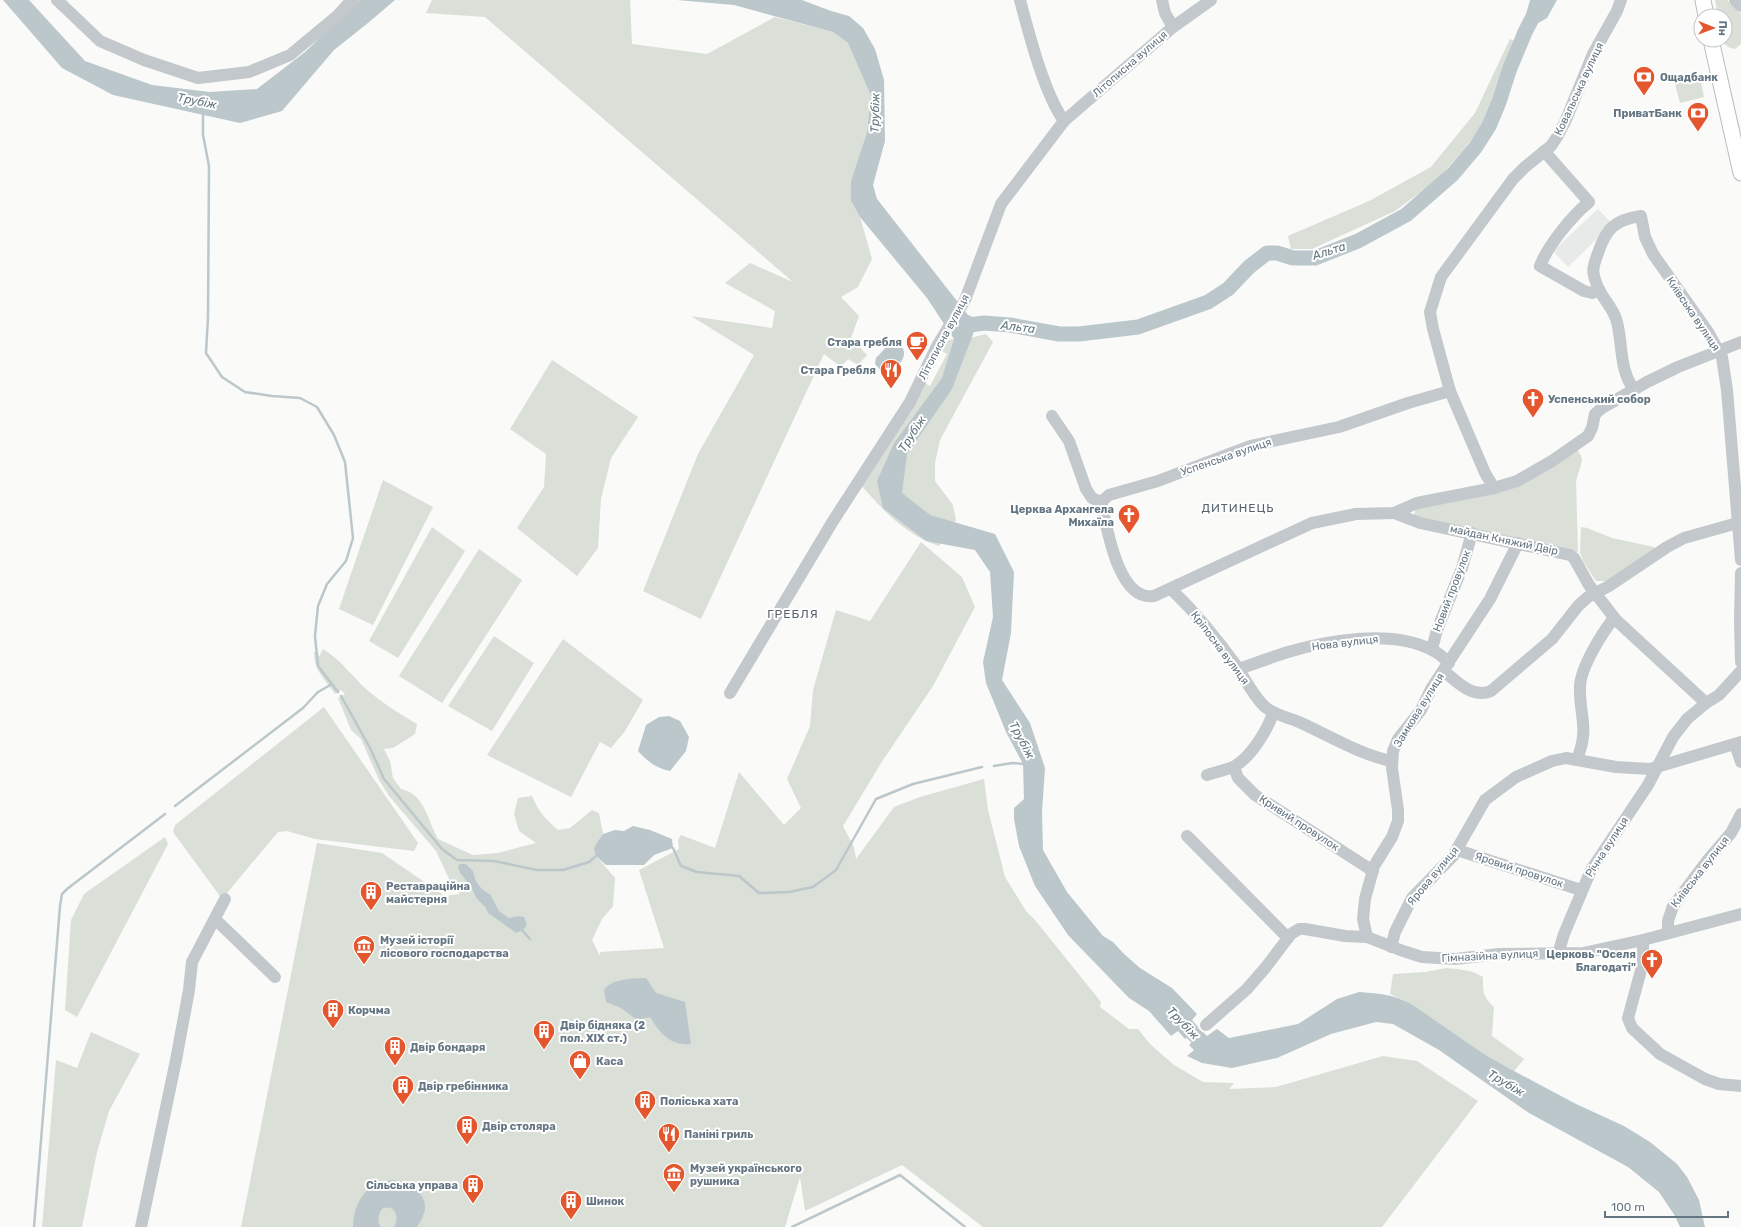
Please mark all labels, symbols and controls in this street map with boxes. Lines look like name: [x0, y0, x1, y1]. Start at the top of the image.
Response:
north arrow: [1693, 8, 1733, 48]
text: Пн: [1716, 20, 1729, 36]
street label: Літописна вулиця: [1090, 28, 1170, 100]
street label: Ковальська вулиця: [1552, 40, 1606, 138]
bank icon: Ощадбанк: [1631, 64, 1657, 97]
place label: Ощадбанк: [1660, 71, 1718, 84]
water label: Трубіж: [176, 90, 218, 112]
water label: Трубіж: [868, 93, 882, 133]
bank icon: ПриватБанк: [1685, 100, 1711, 133]
place label: ПриватБанк: [1613, 107, 1682, 120]
water label: Альта: [1310, 239, 1347, 263]
street label: Київська вулиця: [1663, 274, 1723, 354]
street label: Літописна вулиця: [916, 292, 972, 382]
water label: Альта: [999, 318, 1036, 336]
cafe icon: Стара гребля: [904, 329, 930, 362]
place label: Стара гребля: [827, 336, 902, 349]
restaurant icon: Стара Гребля: [878, 357, 904, 390]
place label: Стара Гребля: [801, 364, 876, 377]
church icon: Успенський собор: [1520, 386, 1546, 419]
place label: Успенський собор: [1548, 393, 1651, 406]
water label: Трубіж: [895, 413, 929, 455]
street label: Успенська вулиця: [1179, 435, 1273, 479]
district label: ДИТИНЕЦЬ: [1201, 501, 1275, 515]
church icon: Церква Архангела Михаїла: [1116, 502, 1142, 535]
place label: Церква Архангела Михаїла: [1010, 503, 1114, 529]
street label: майдан Княжий Двір: [1449, 522, 1559, 558]
street label: Новий провулок: [1430, 548, 1474, 634]
district label: ГРЕБЛЯ: [767, 607, 819, 621]
street label: Кріпосна вулиця: [1188, 609, 1252, 687]
street label: Нова вулиця: [1311, 632, 1379, 654]
street label: Замкова вулиця: [1391, 671, 1447, 749]
water label: Трубіж: [1006, 719, 1038, 761]
street label: Кривий провулок: [1257, 792, 1341, 854]
street label: Річна вулиця: [1583, 815, 1631, 879]
street label: Київська вулиця: [1668, 834, 1732, 910]
street label: Ярова вулиця: [1405, 844, 1461, 908]
street label: Яровий провулок: [1473, 850, 1565, 890]
building icon: Реставраційна майстерня: [358, 879, 384, 912]
place label: Реставраційна майстерня: [386, 880, 470, 906]
museum icon: Музей історії лісового господарства: [351, 933, 377, 966]
place label: Музей історії лісового господарства: [380, 934, 509, 960]
street label: Гімназійна вулиця: [1441, 947, 1539, 965]
church icon: Церковь "Оселя Благодаті": [1639, 947, 1665, 980]
place label: Церковь "Оселя Благодаті": [1546, 948, 1636, 974]
building icon: Корчма: [320, 997, 346, 1030]
place label: Корчма: [348, 1004, 390, 1017]
water label: Трубіж: [1164, 1004, 1202, 1042]
building icon: Двір бідняка (2 пол. XIX ст.): [531, 1018, 557, 1051]
place label: Двір бідняка (2 пол. XIX ст.): [560, 1019, 645, 1045]
building icon: Двір бондаря: [382, 1034, 408, 1067]
place label: Двір бондаря: [410, 1041, 485, 1054]
shop icon: Каса: [567, 1048, 593, 1081]
place label: Каса: [596, 1055, 623, 1068]
water label: Трубіж: [1485, 1067, 1527, 1099]
building icon: Двір гребінника: [390, 1073, 416, 1106]
place label: Двір гребінника: [418, 1080, 508, 1093]
building icon: Поліська хата: [632, 1088, 658, 1121]
place label: Поліська хата: [660, 1095, 738, 1108]
building icon: Двір столяра: [454, 1113, 480, 1146]
place label: Двір столяра: [482, 1120, 556, 1133]
restaurant icon: Паніні гриль: [656, 1121, 682, 1154]
place label: Паніні гриль: [684, 1128, 753, 1141]
museum icon: Музей українського рушника: [661, 1161, 687, 1194]
place label: Музей українського рушника: [690, 1162, 802, 1188]
building icon: Сільська управа: [460, 1172, 486, 1205]
place label: Сільська управа: [366, 1179, 458, 1192]
building icon: Шинок: [558, 1188, 584, 1221]
scale bar: [1605, 1193, 1728, 1219]
place label: Шинок: [586, 1195, 625, 1208]
text: 100 m: [1611, 1200, 1645, 1214]

